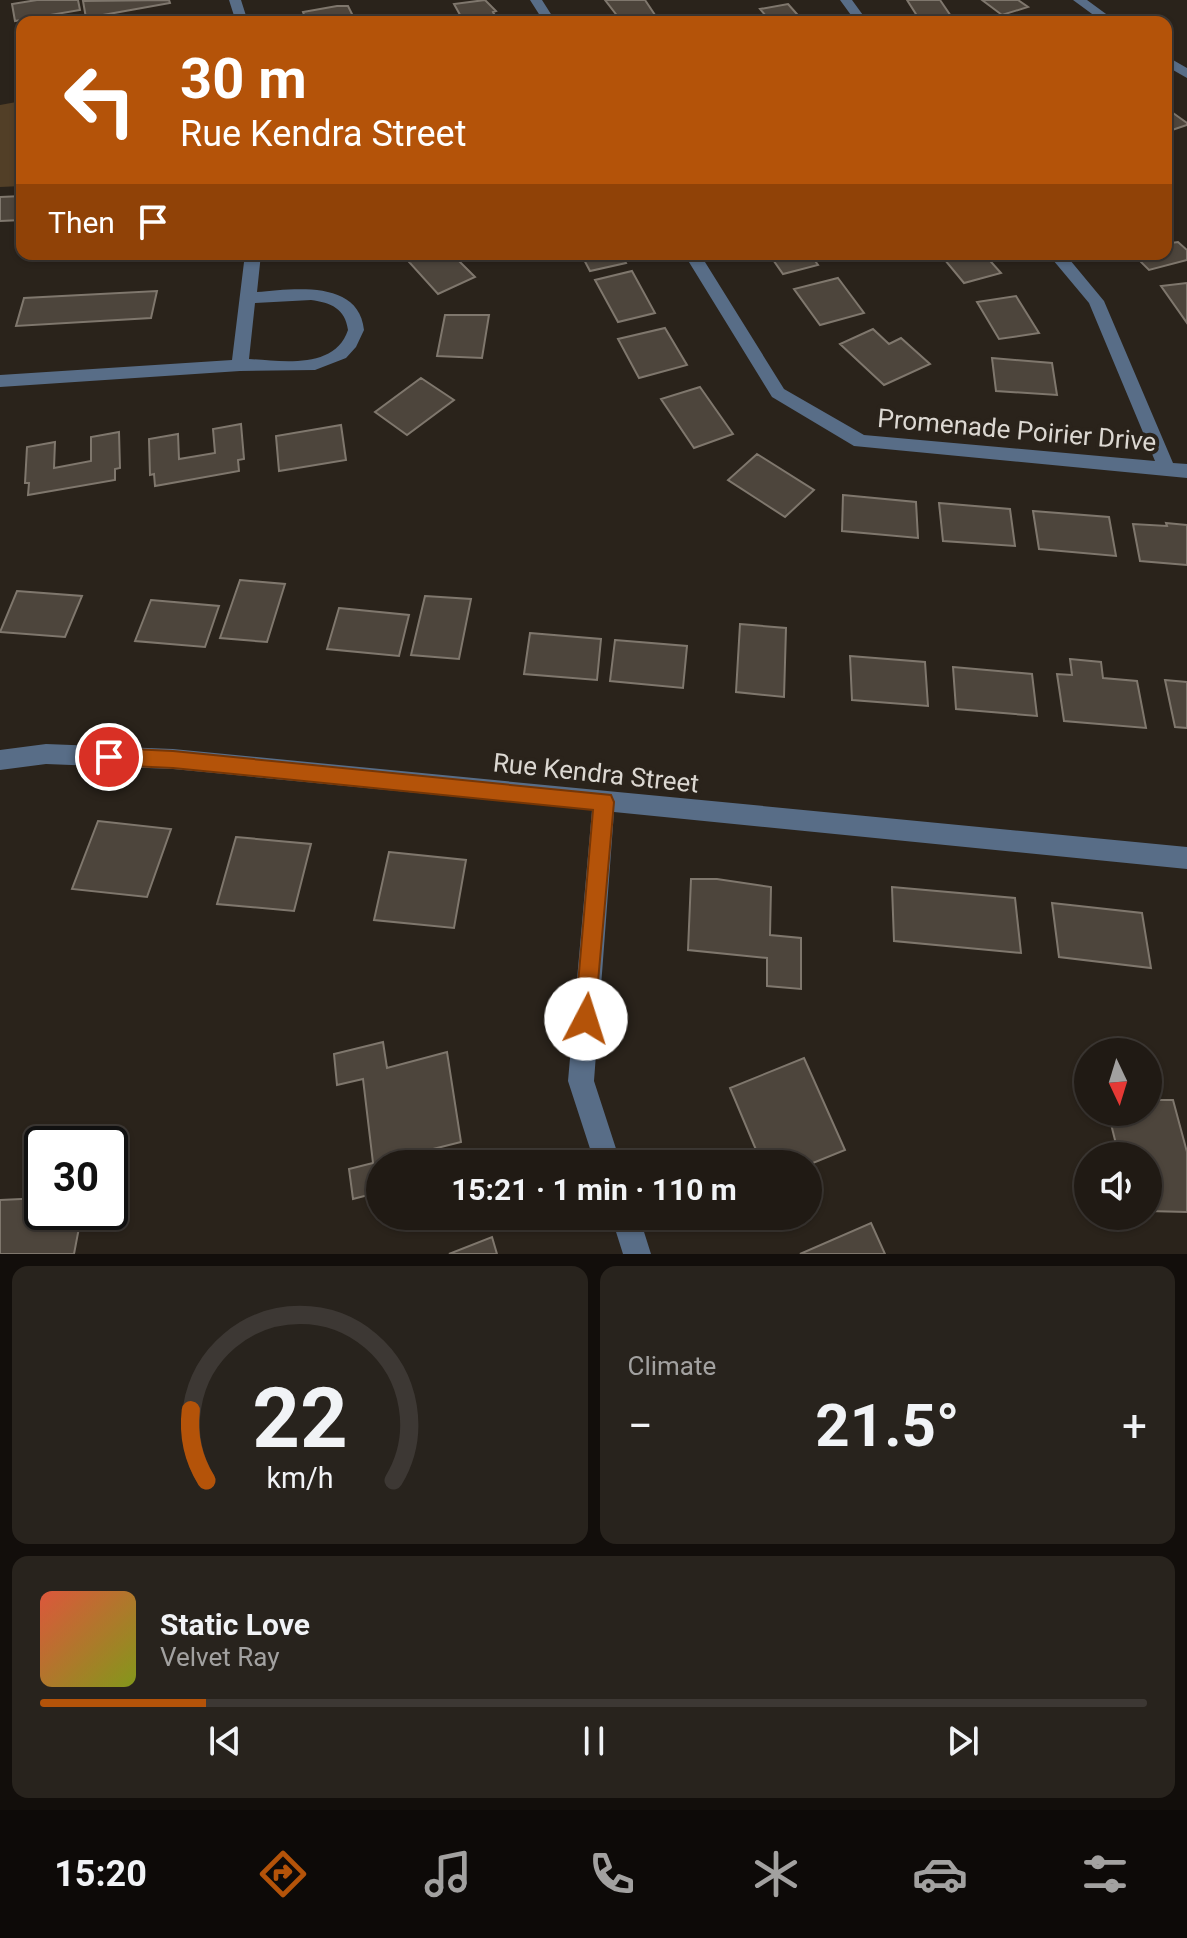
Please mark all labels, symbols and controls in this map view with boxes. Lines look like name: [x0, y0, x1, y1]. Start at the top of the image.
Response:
text: 30 m: [180, 46, 307, 112]
icon: left: [48, 48, 152, 152]
text: Rue Kendra Street: [180, 113, 466, 155]
icon: arrive: [131, 200, 175, 244]
text: Then: [48, 205, 115, 240]
street label: Promenade Poirier Drive: [876, 403, 1158, 457]
pin: [75, 723, 143, 791]
icon: arrive: [87, 735, 131, 779]
street label: Rue Kendra Street: [492, 747, 700, 799]
position arrow: [544, 977, 628, 1061]
north arrow: [1074, 1038, 1162, 1126]
map controls: [1074, 1038, 1162, 1230]
speed limit sign: 30: [24, 1126, 128, 1230]
button: sound: [1074, 1142, 1162, 1230]
text: 15:21 · 1 min · 110 m: [451, 1172, 737, 1207]
text: Climate: [628, 1351, 716, 1381]
text: 22: [252, 1370, 347, 1467]
text: 21.5°: [815, 1390, 959, 1461]
text: −: [628, 1400, 653, 1452]
text: +: [1122, 1400, 1147, 1452]
text: km/h: [266, 1461, 333, 1495]
text: Static Love: [160, 1607, 310, 1642]
text: Velvet Ray: [160, 1642, 280, 1672]
icon: previous: [203, 1719, 247, 1763]
icon: pause: [572, 1719, 616, 1763]
icon: next: [941, 1719, 985, 1763]
icon: directions: [255, 1846, 311, 1902]
icon: music: [420, 1846, 476, 1902]
icon: phone: [584, 1846, 640, 1902]
icon: climate: [748, 1846, 804, 1902]
icon: car: [912, 1846, 968, 1902]
icon: filters: [1077, 1846, 1133, 1902]
text: 15:20: [54, 1853, 147, 1895]

